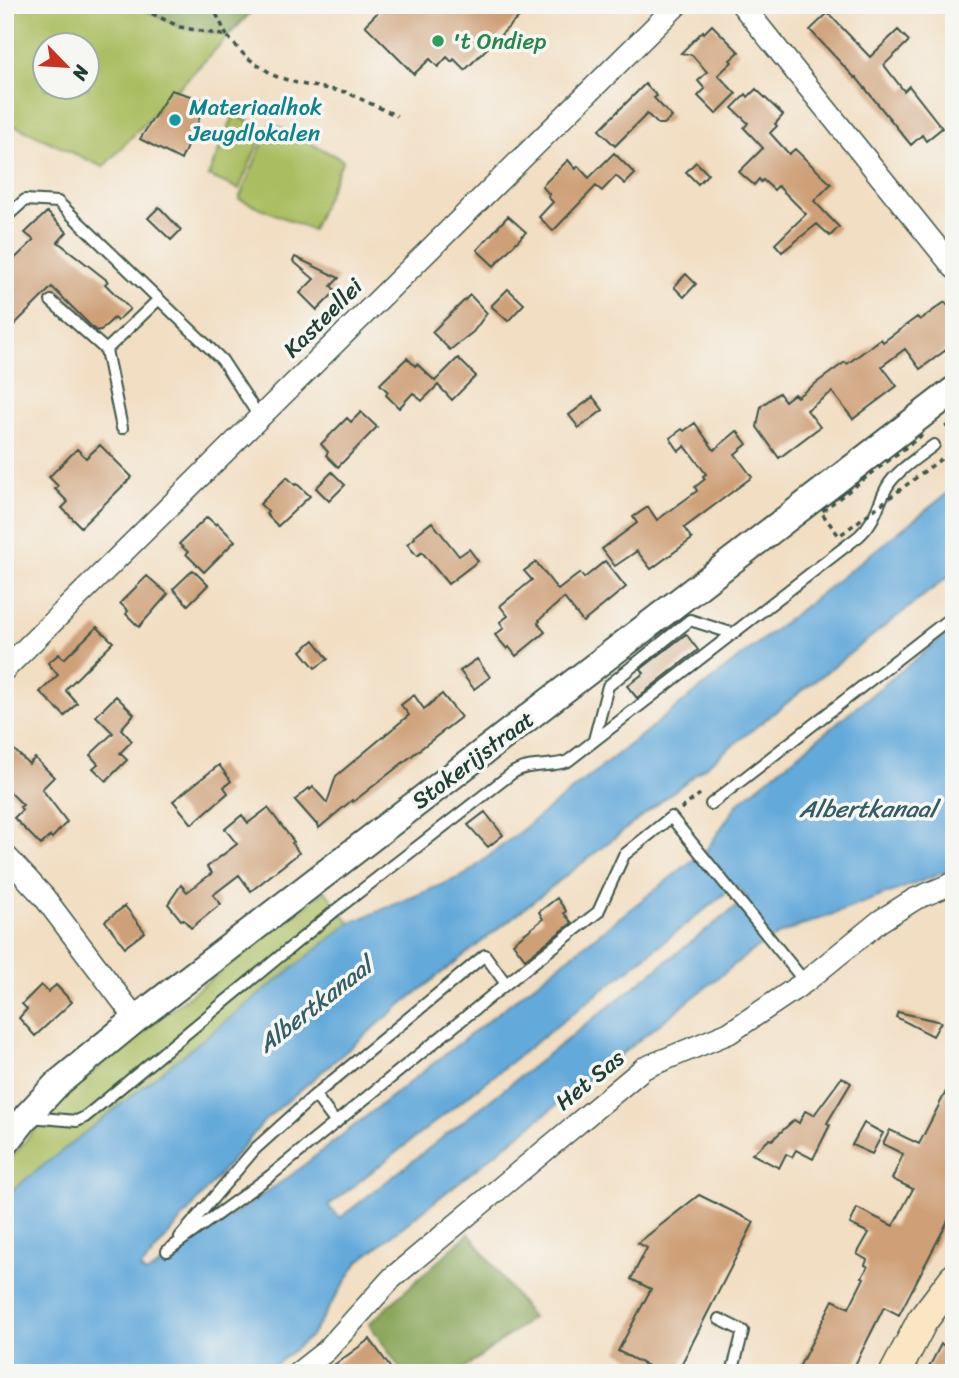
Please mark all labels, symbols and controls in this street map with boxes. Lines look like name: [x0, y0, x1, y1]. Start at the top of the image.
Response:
place label: 't Ondiep: [452, 21, 546, 62]
north arrow: [32, 32, 102, 102]
marker: 't Ondiep: [430, 33, 446, 49]
text: N: [63, 59, 99, 87]
place label: Materiaalhok Jeugdlokalen: [188, 87, 322, 154]
marker: Materiaalhok Jeugdlokalen: [167, 112, 183, 128]
street label: Kasteellei: [273, 268, 373, 368]
street label: Stokerijstraat: [402, 700, 544, 820]
water label: Albertkanaal: [799, 788, 942, 830]
water label: Albertkanaal: [247, 943, 386, 1064]
street label: Het Sas: [546, 1038, 635, 1121]

